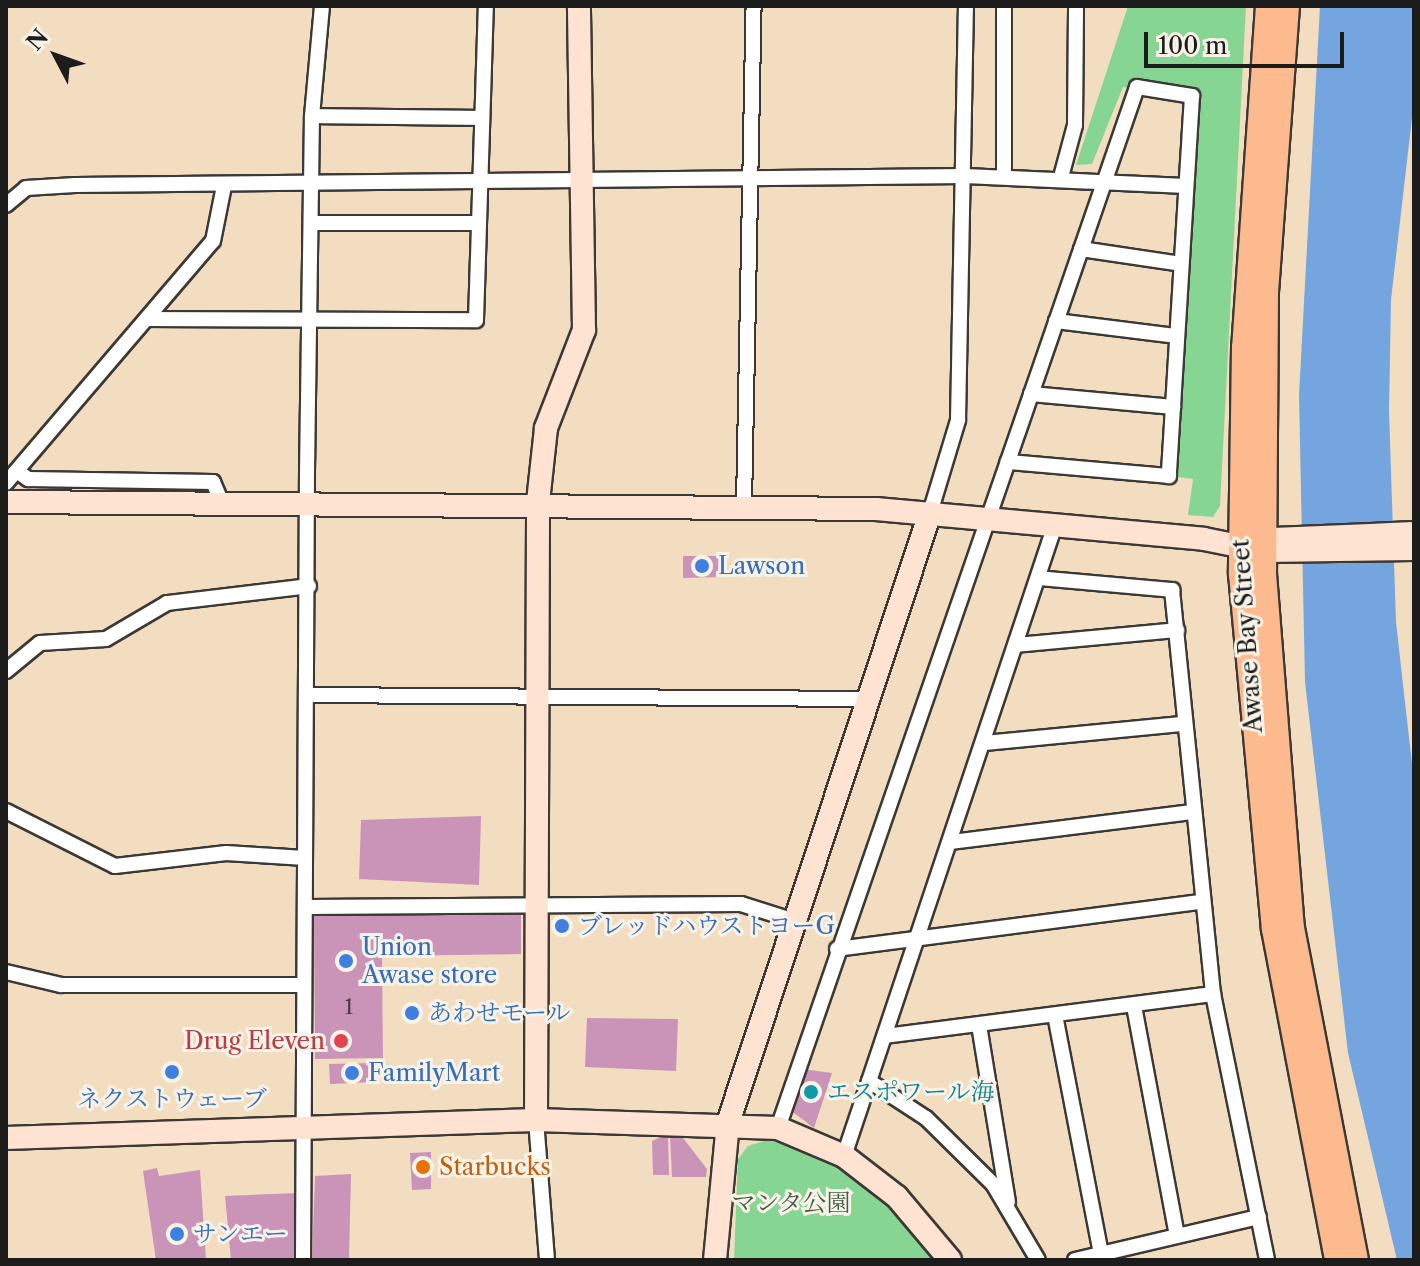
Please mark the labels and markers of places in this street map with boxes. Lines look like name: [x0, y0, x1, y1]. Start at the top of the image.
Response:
place label: Lawson: [718, 552, 805, 580]
marker: Lawson: [693, 557, 711, 575]
place label: ブレッドハウストヨーG: [578, 912, 837, 940]
marker: ブレッドハウストヨーG: [553, 917, 571, 935]
place label: Union Awase store: [362, 933, 497, 989]
marker: Union Awase store: [337, 952, 355, 970]
place label: あわせモール: [428, 999, 571, 1027]
marker: あわせモール: [403, 1004, 421, 1022]
place label: Drug Eleven: [184, 1027, 325, 1055]
marker: Drug Eleven: [332, 1032, 350, 1050]
place label: FamilyMart: [368, 1059, 500, 1087]
marker: ネクストウェーブ: [163, 1063, 181, 1081]
marker: FamilyMart: [343, 1064, 361, 1082]
place label: エスポワール海: [827, 1078, 995, 1106]
marker: エスポワール海: [802, 1083, 820, 1101]
place label: ネクストウェーブ: [76, 1085, 268, 1113]
place label: Starbucks: [439, 1153, 551, 1181]
marker: Starbucks: [414, 1158, 432, 1176]
place label: サンエー: [193, 1220, 289, 1248]
marker: サンエー: [168, 1225, 186, 1243]

